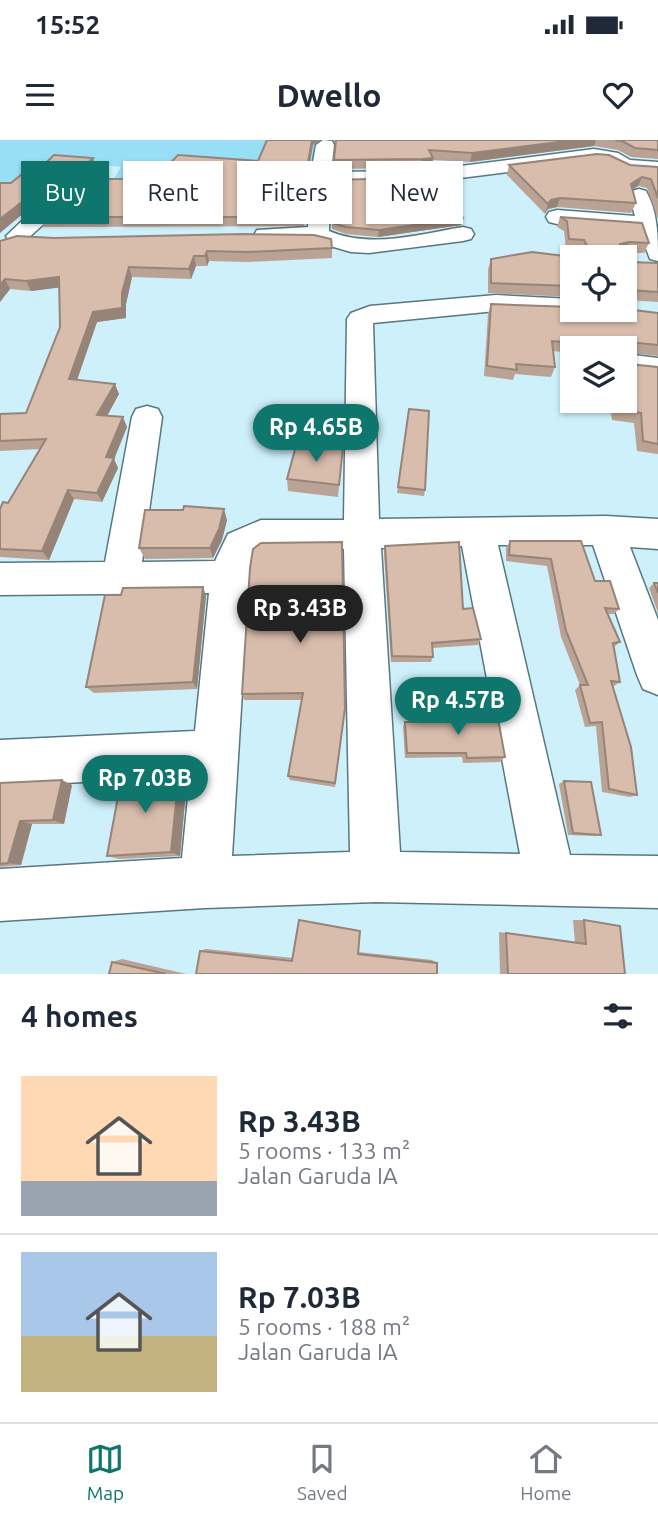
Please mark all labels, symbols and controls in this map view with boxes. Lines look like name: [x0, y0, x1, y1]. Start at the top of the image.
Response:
text: 15:52: [35, 10, 100, 39]
icon: menu: [21, 76, 59, 114]
icon: heart: [599, 76, 637, 114]
text: Dwello: [276, 77, 382, 113]
chip: Buy: [21, 161, 109, 224]
chip: Rent: [123, 161, 223, 224]
chip: Filters: [237, 161, 352, 224]
chip: New: [366, 161, 463, 224]
map controls: [560, 245, 637, 413]
button: locate: [560, 245, 637, 322]
button: layers: [560, 336, 637, 413]
pin: Rp 4.65B: [244, 404, 388, 464]
text: Rp 4.65B: [269, 414, 363, 439]
pin: Rp 3.43B: [228, 586, 372, 645]
text: Rp 3.43B: [253, 595, 347, 620]
pin: Rp 4.57B: [386, 678, 530, 737]
text: Rp 4.57B: [411, 687, 505, 712]
pin: Rp 7.03B: [73, 756, 217, 815]
text: Rp 7.03B: [98, 765, 192, 790]
icon: filters: [599, 997, 637, 1035]
text: 4 homes: [21, 999, 138, 1033]
icon: home: [77, 1104, 161, 1188]
text: Rp 3.43B: [238, 1104, 361, 1138]
text: 5 rooms · 133 m²: [238, 1138, 410, 1163]
text: Jalan Garuda IA: [238, 1163, 398, 1188]
icon: home: [77, 1280, 161, 1364]
text: Rp 7.03B: [238, 1280, 361, 1314]
text: 5 rooms · 188 m²: [238, 1314, 410, 1339]
text: Jalan Garuda IA: [238, 1339, 398, 1364]
tab: Map: [86, 1440, 124, 1504]
tab: Saved: [297, 1440, 348, 1504]
tab: Home: [520, 1440, 572, 1504]

